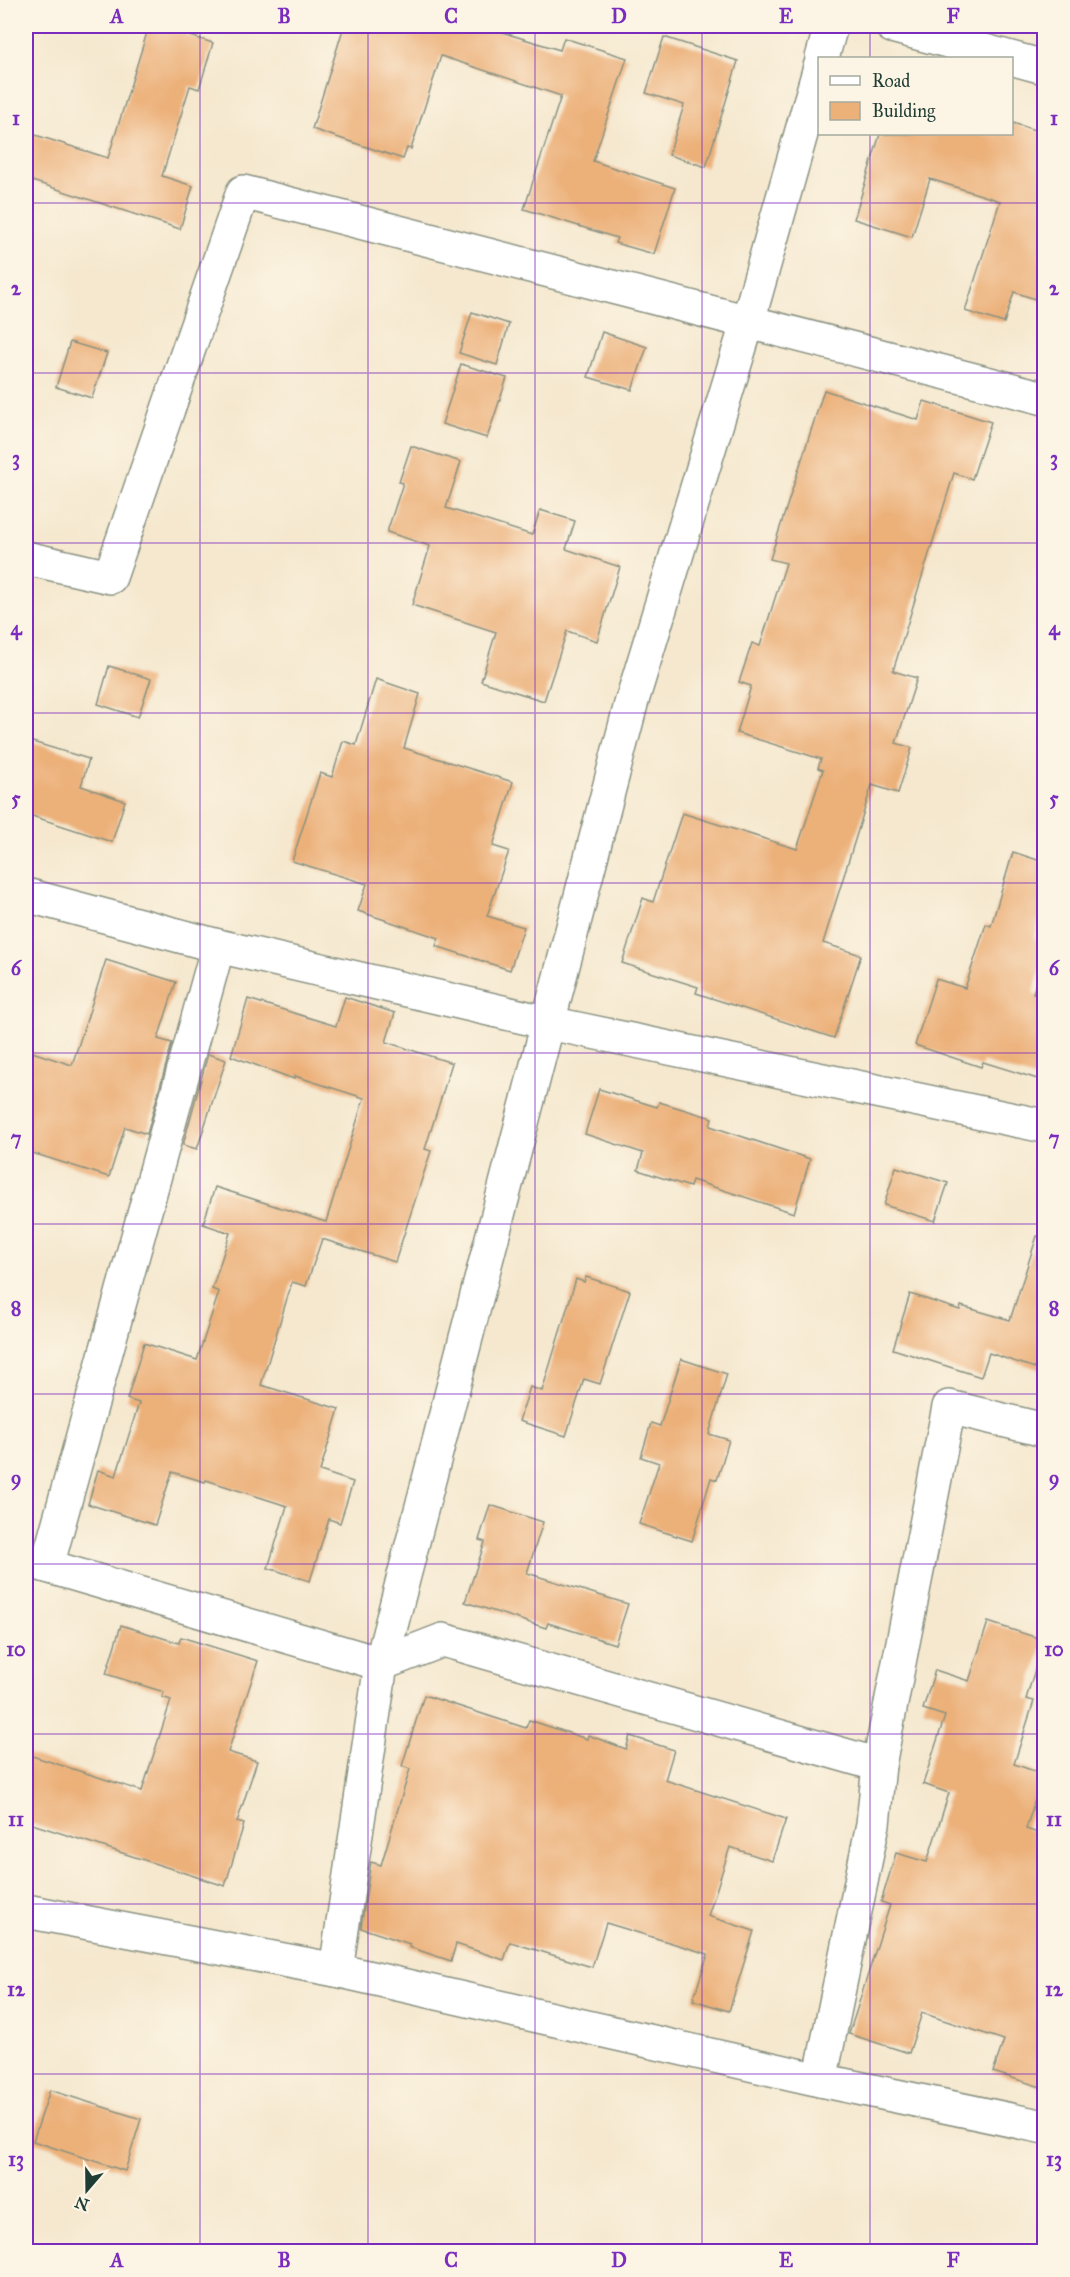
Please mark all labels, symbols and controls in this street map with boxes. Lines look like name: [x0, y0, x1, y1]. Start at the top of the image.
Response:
text: A: [108, 4, 124, 28]
text: B: [277, 4, 291, 28]
text: C: [444, 4, 458, 28]
text: D: [611, 4, 627, 28]
text: E: [779, 4, 794, 28]
text: F: [946, 4, 960, 28]
legend: [818, 57, 1013, 135]
text: Road: [872, 70, 910, 92]
text: Building: [872, 100, 936, 123]
text: 1: [12, 106, 20, 130]
text: 1: [1050, 106, 1058, 130]
text: 2: [11, 276, 22, 300]
text: 2: [1049, 276, 1060, 300]
text: 3: [12, 446, 20, 471]
text: 3: [1050, 446, 1058, 471]
text: 4: [10, 616, 22, 641]
text: 4: [1048, 616, 1060, 641]
text: 5: [11, 786, 21, 810]
text: 5: [1049, 786, 1059, 810]
text: 6: [11, 956, 23, 980]
text: 6: [1049, 956, 1061, 980]
text: 7: [11, 1126, 22, 1150]
text: 7: [1049, 1126, 1060, 1150]
text: 8: [11, 1296, 21, 1320]
text: 8: [1049, 1296, 1059, 1320]
text: 9: [11, 1466, 21, 1491]
text: 9: [1049, 1466, 1059, 1491]
text: 10: [6, 1637, 26, 1661]
text: 10: [1044, 1637, 1064, 1661]
text: 11: [8, 1807, 24, 1831]
text: 11: [1046, 1807, 1062, 1831]
text: 12: [7, 1977, 26, 2001]
text: 12: [1045, 1977, 1064, 2001]
text: 13: [8, 2147, 24, 2172]
text: 13: [1046, 2147, 1062, 2172]
north arrow: [57, 2160, 117, 2220]
text: N: [72, 2192, 92, 2215]
text: A: [108, 2248, 124, 2272]
text: B: [277, 2248, 291, 2272]
text: C: [444, 2248, 458, 2272]
text: D: [611, 2248, 627, 2272]
text: E: [779, 2248, 794, 2272]
text: F: [946, 2248, 960, 2272]

